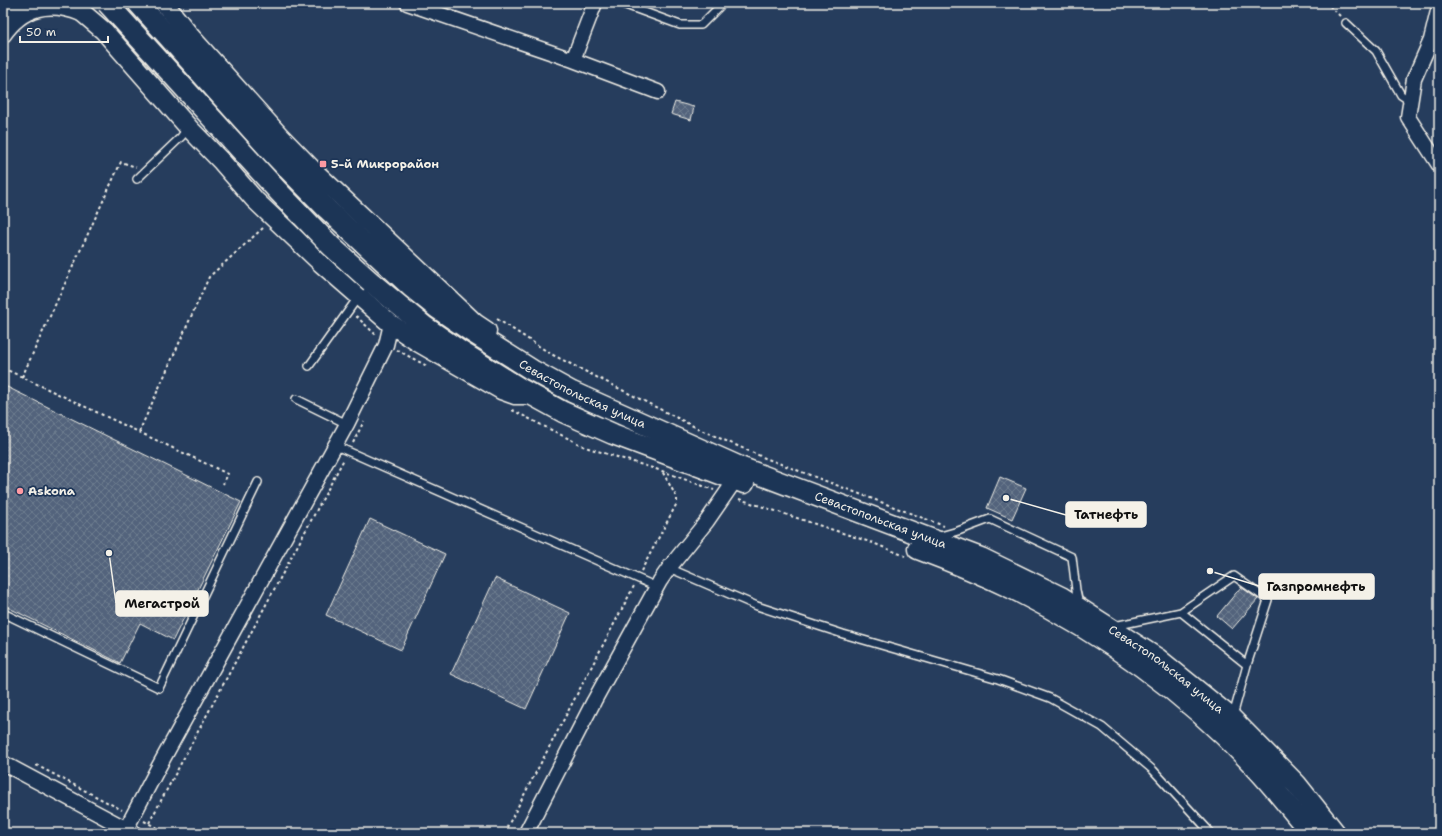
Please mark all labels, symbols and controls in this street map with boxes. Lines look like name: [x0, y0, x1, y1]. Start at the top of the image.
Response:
scale bar: [20, 18, 108, 44]
text: 50 m: [26, 24, 56, 40]
place label: 5-й Микрорайон: [331, 156, 439, 172]
marker: 5-й Микрорайон: [318, 159, 328, 169]
street label: Севастопольская улица: [516, 356, 649, 432]
place label: Askona: [28, 483, 76, 499]
marker: Askona: [15, 486, 25, 496]
street label: Севастопольская улица: [812, 488, 949, 552]
callout: Татнефть: [1066, 502, 1146, 527]
text: Татнефть: [1074, 506, 1138, 523]
callout: Газпромнефть: [1259, 574, 1374, 599]
text: Газпромнефть: [1267, 578, 1365, 595]
callout: Мегастрой: [116, 591, 208, 616]
text: Мегастрой: [124, 595, 200, 612]
street label: Севастопольская улица: [1105, 621, 1227, 717]

